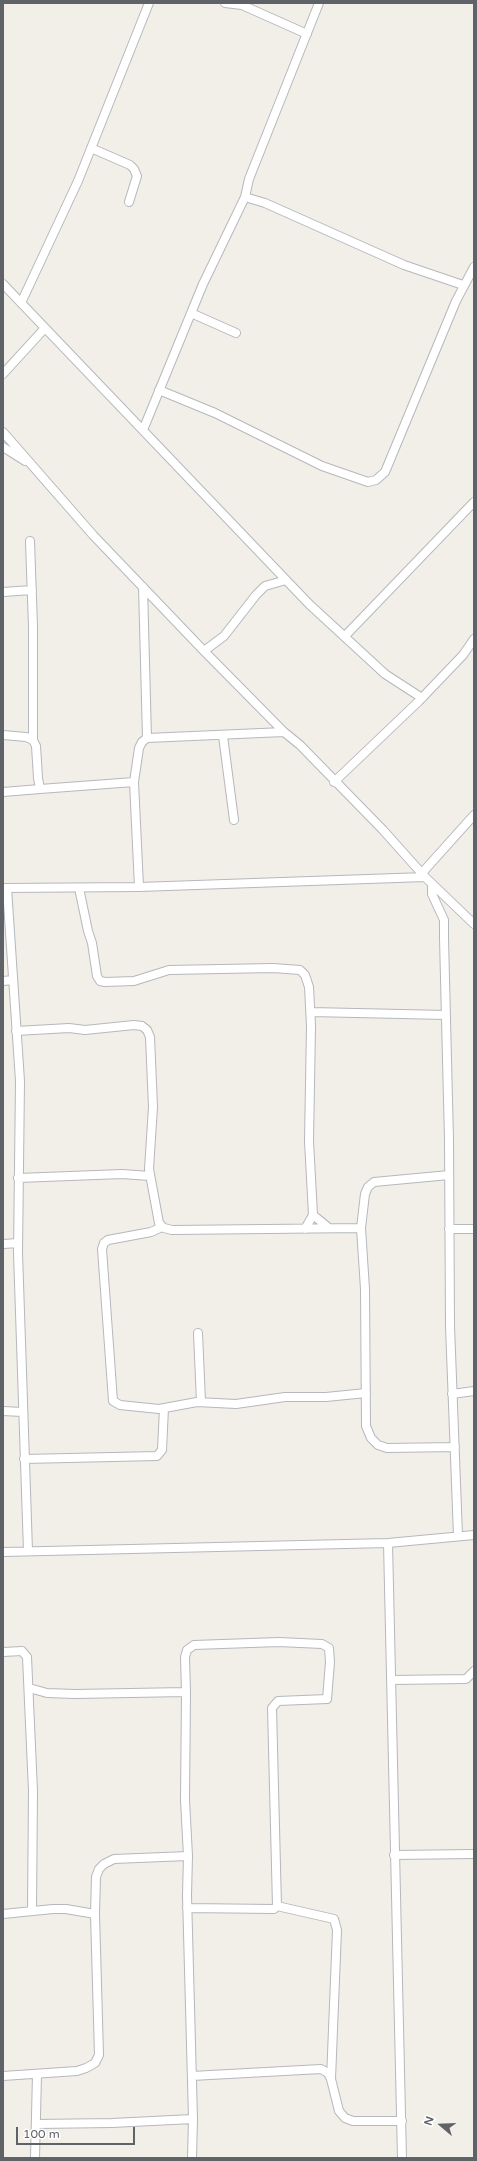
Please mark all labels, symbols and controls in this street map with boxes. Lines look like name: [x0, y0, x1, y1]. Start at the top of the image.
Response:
north arrow: [421, 2105, 461, 2145]
text: N: [422, 2115, 437, 2127]
scale bar: [18, 2119, 137, 2145]
text: 100 m: [23, 2127, 60, 2141]

